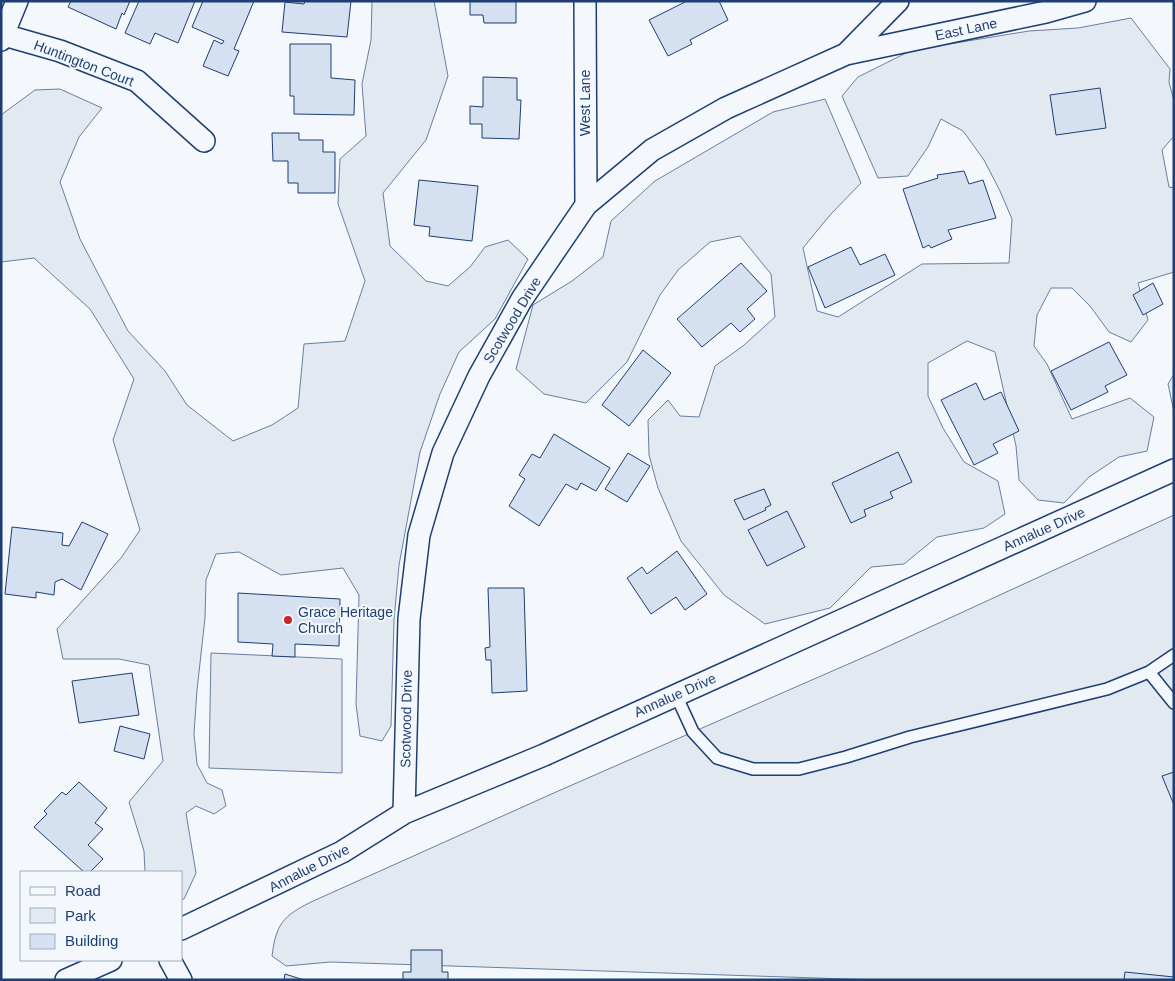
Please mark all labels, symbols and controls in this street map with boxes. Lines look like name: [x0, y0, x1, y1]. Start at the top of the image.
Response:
street label: East Lane: [933, 15, 999, 43]
street label: Huntington Court: [32, 37, 136, 89]
street label: West Lane: [577, 69, 593, 136]
street label: Scotwood Drive: [480, 274, 544, 366]
street label: Annalue Drive: [1001, 504, 1088, 554]
place label: Grace Heritage Church: [298, 604, 393, 636]
marker: Grace Heritage Church: [282, 614, 294, 626]
street label: Scotwood Drive: [397, 670, 415, 768]
street label: Annalue Drive: [632, 670, 719, 720]
street label: Annalue Drive: [266, 841, 352, 895]
legend: [20, 871, 182, 961]
text: Road: [65, 882, 101, 899]
text: Park: [65, 907, 96, 924]
text: Building: [65, 932, 118, 949]

